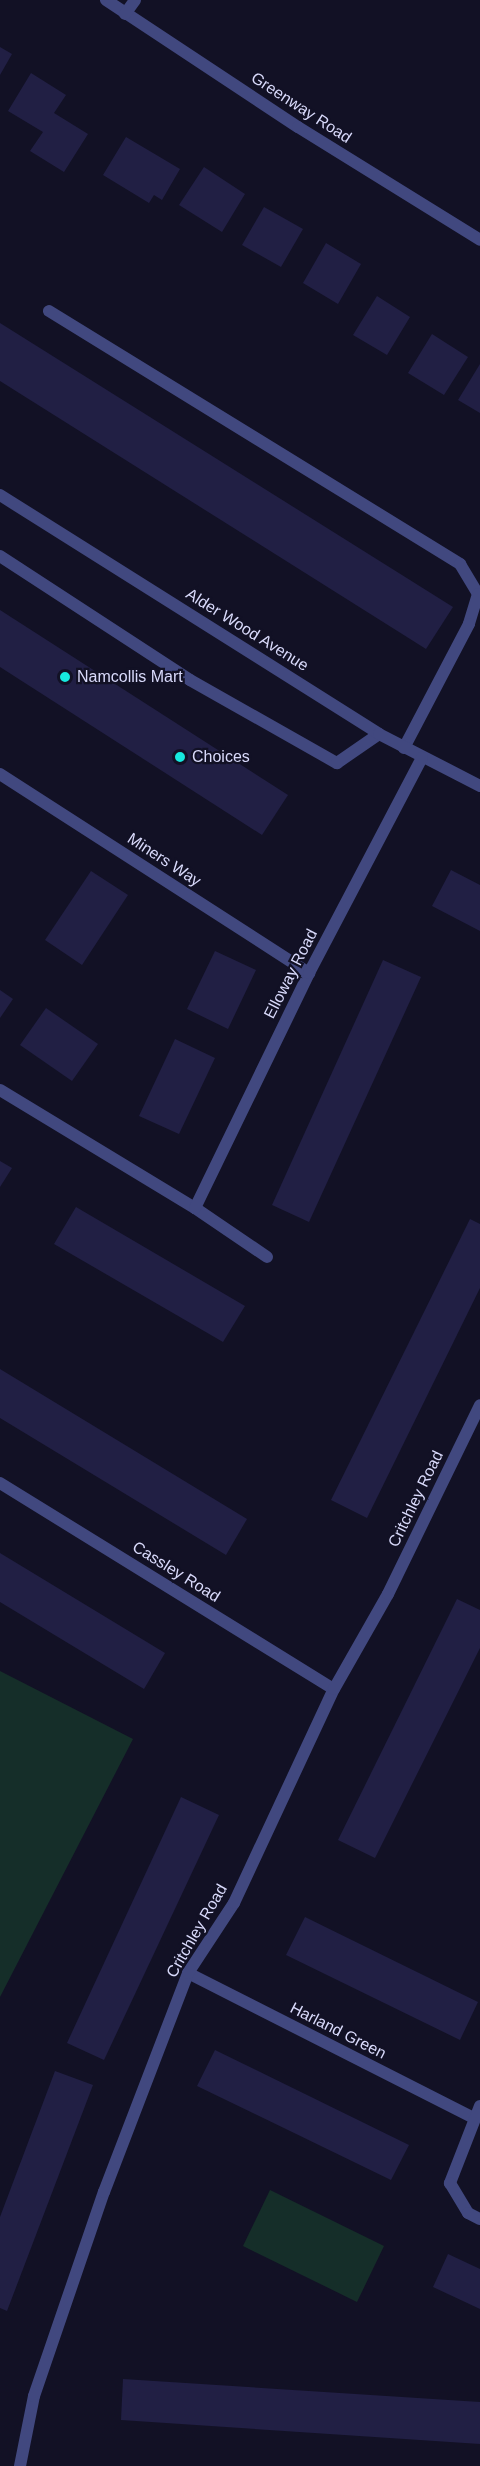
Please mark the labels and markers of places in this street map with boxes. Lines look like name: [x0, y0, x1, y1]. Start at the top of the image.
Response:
place label: Namcollis Mart: [77, 667, 183, 687]
marker: Namcollis Mart: [58, 670, 72, 684]
place label: Choices: [192, 747, 250, 767]
marker: Choices: [173, 750, 187, 764]

